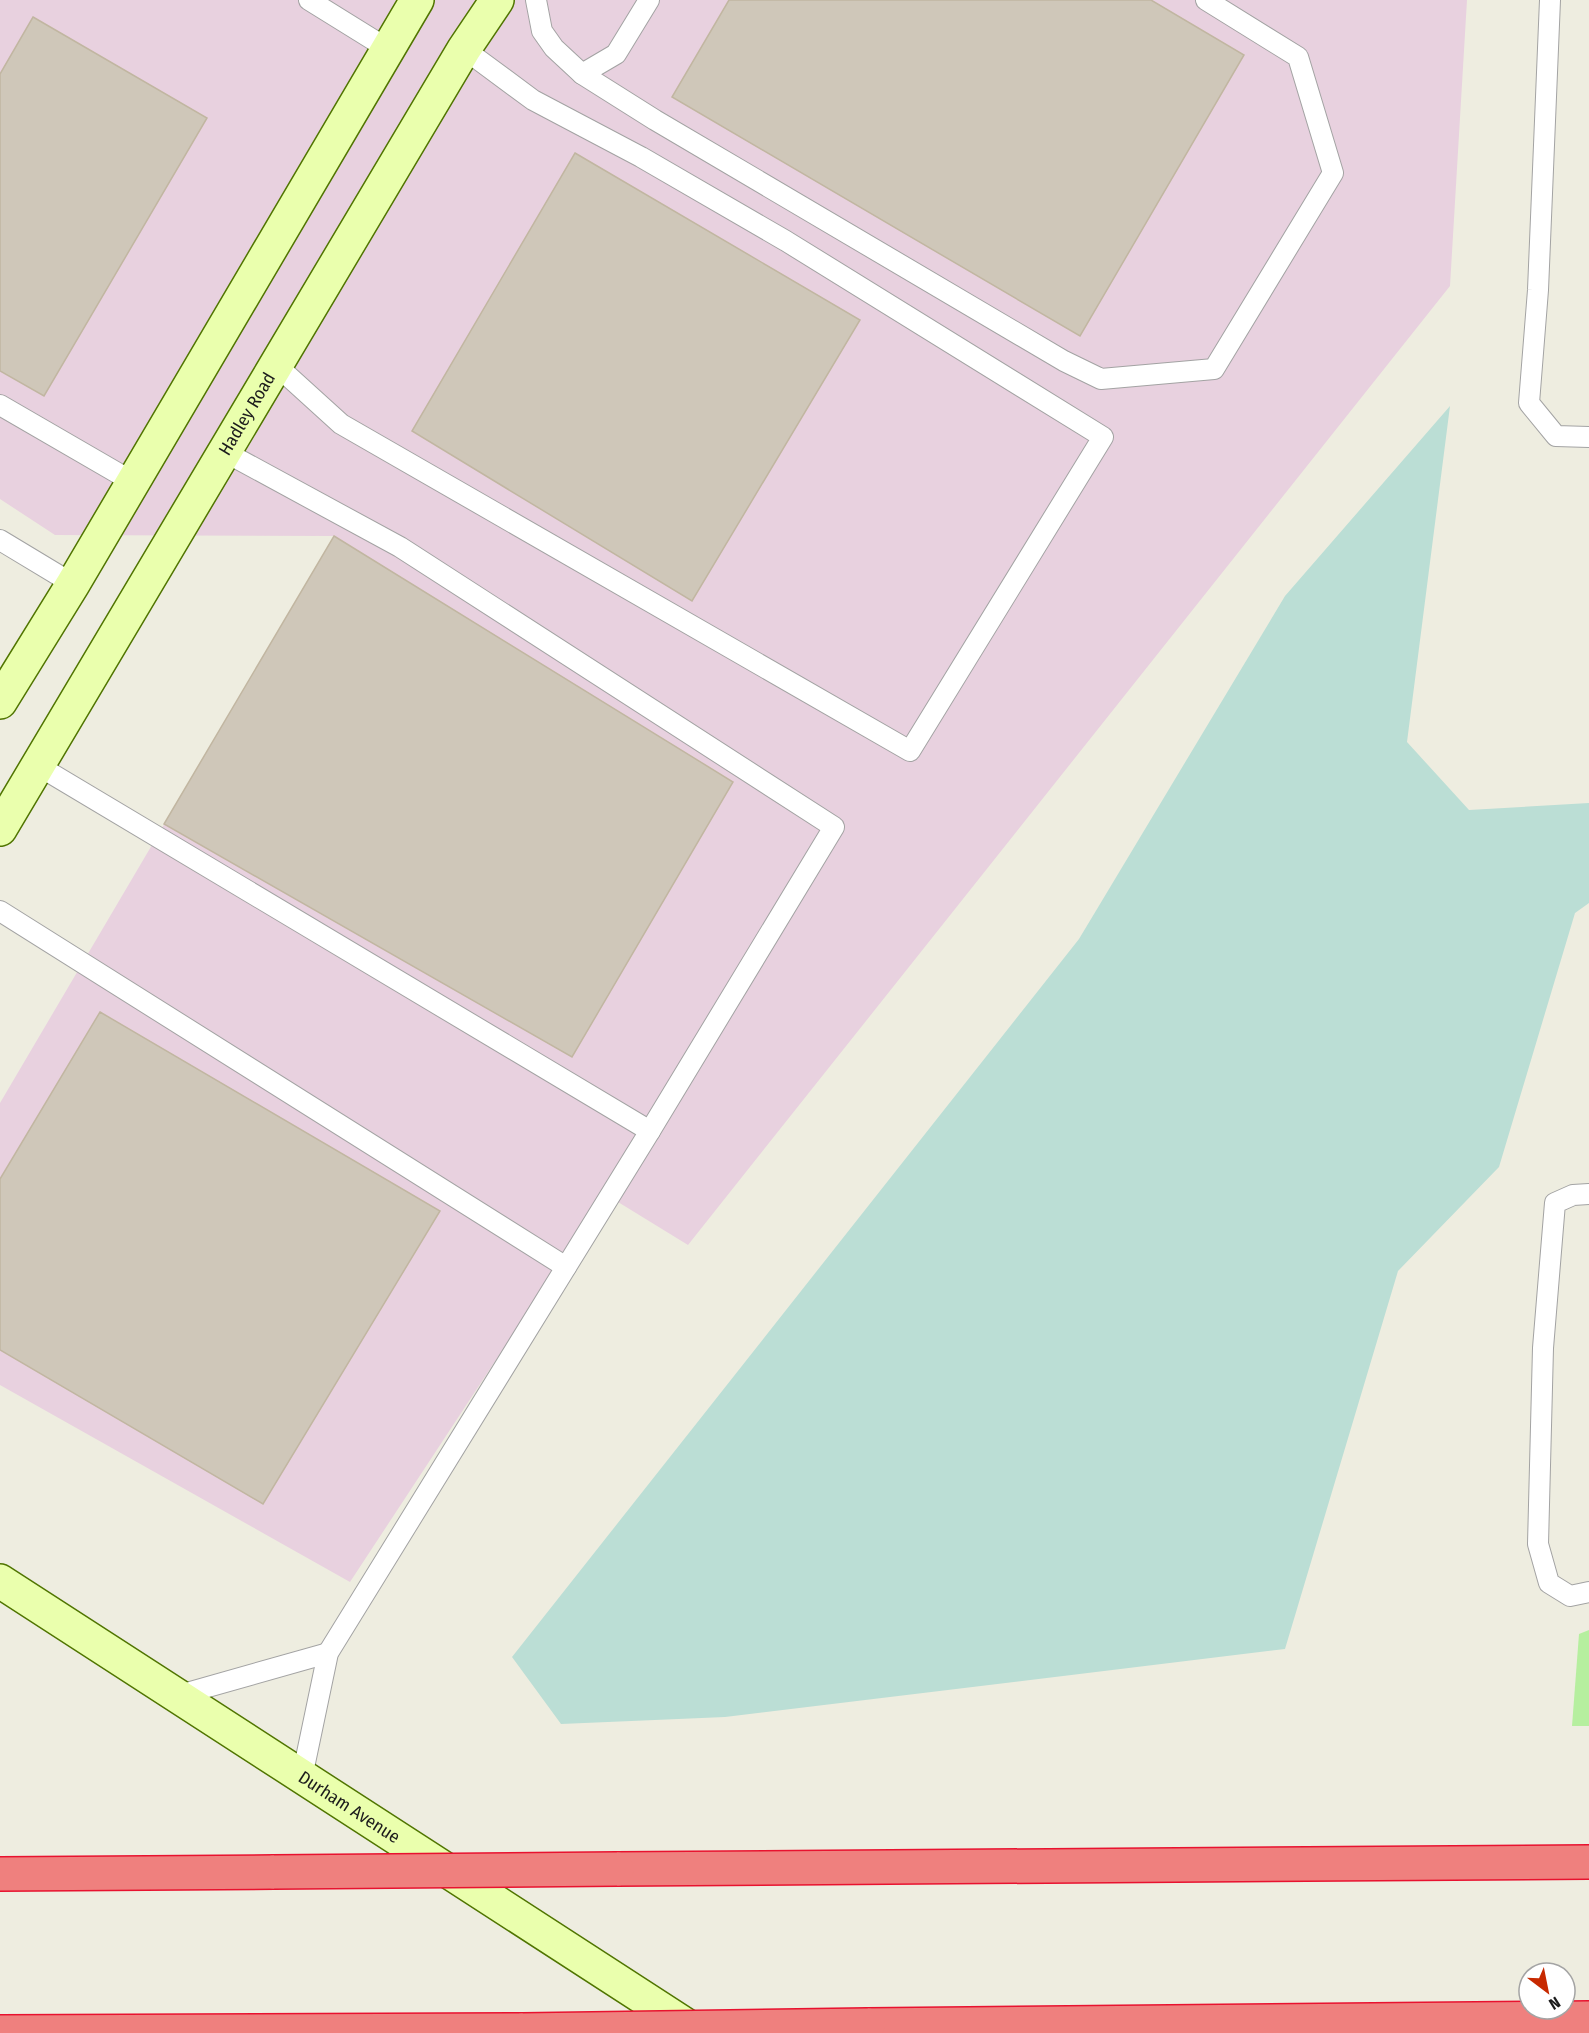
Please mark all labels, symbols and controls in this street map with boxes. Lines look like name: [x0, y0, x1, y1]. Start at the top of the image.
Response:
street label: Hadley Road: [214, 369, 280, 459]
street label: Durham Avenue: [294, 1766, 404, 1848]
north arrow: [1517, 1961, 1577, 2021]
text: N: [1546, 1993, 1564, 2014]

